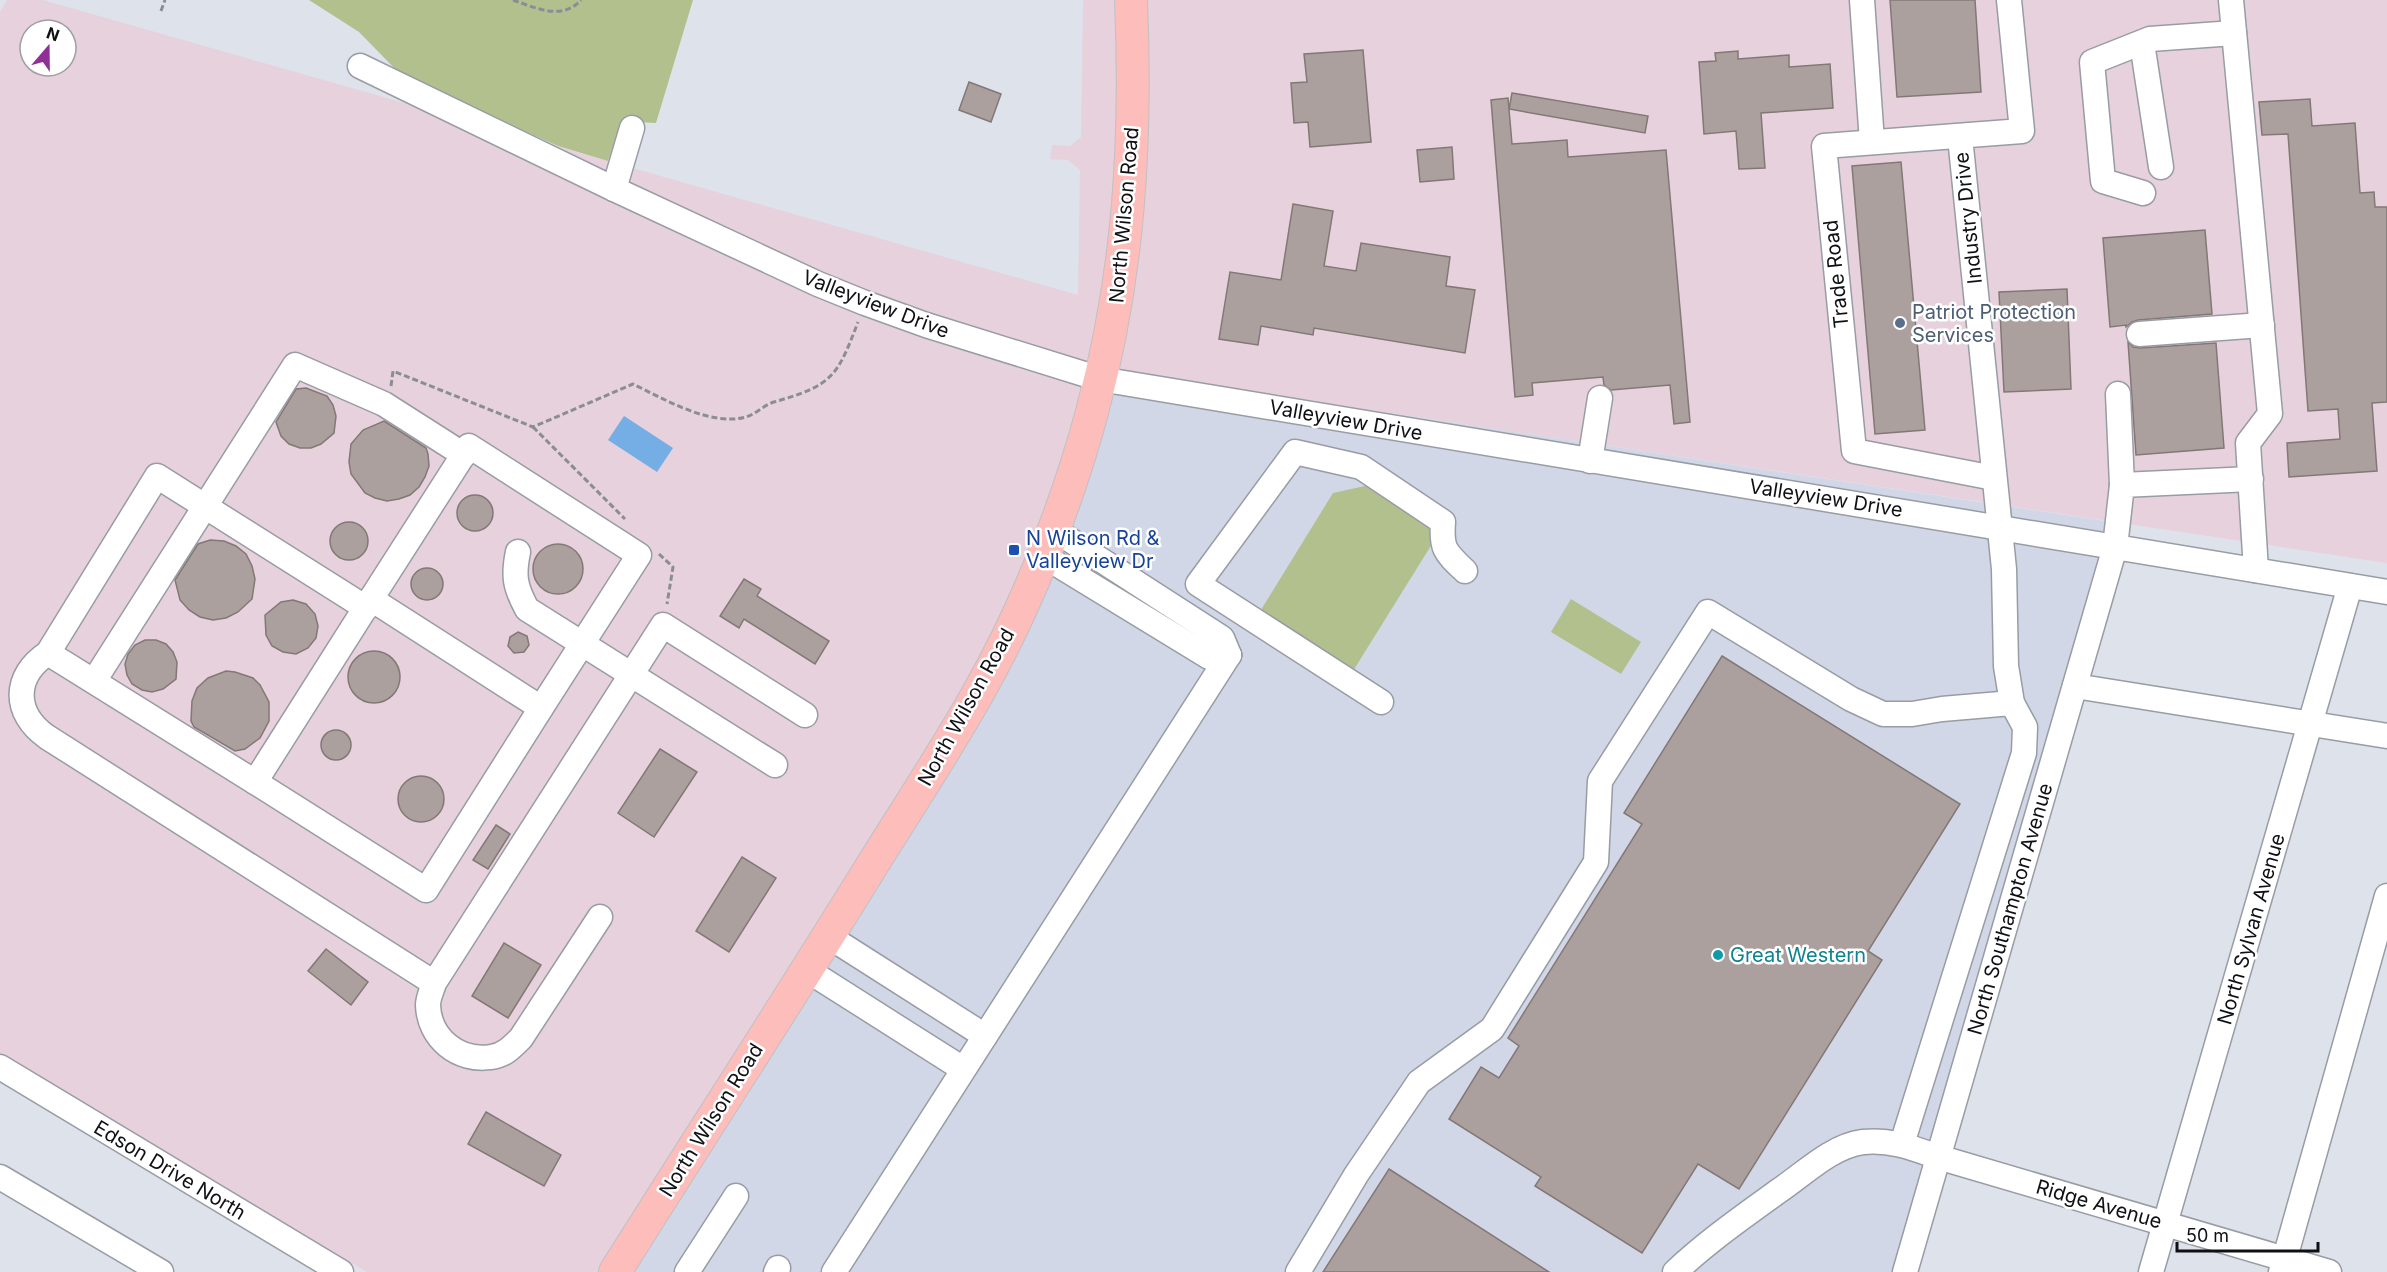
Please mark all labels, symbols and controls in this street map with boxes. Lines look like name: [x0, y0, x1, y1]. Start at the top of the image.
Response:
north arrow: [18, 18, 78, 78]
text: N: [44, 22, 62, 45]
street label: North Wilson Road: [1104, 126, 1144, 304]
street label: Industry Drive: [1949, 151, 1987, 285]
street label: Trade Road: [1818, 219, 1854, 329]
street label: Valleyview Drive: [799, 265, 953, 343]
place label: Patriot Protection Services: [1912, 300, 2076, 347]
marker: Patriot Protection Services: [1893, 316, 1907, 330]
street label: Valleyview Drive: [1267, 395, 1425, 445]
street label: Valleyview Drive: [1747, 474, 1905, 522]
place label: N Wilson Rd & Valleyview Dr: [1026, 526, 1160, 573]
marker: N Wilson Rd & Valleyview Dr: [1007, 543, 1021, 557]
street label: North Wilson Road: [913, 624, 1019, 790]
street label: North Southampton Avenue: [1963, 780, 2057, 1038]
street label: North Sylvan Avenue: [2212, 830, 2290, 1028]
place label: Great Western: [1730, 943, 1866, 967]
marker: Great Western: [1711, 948, 1725, 962]
street label: North Wilson Road: [654, 1039, 768, 1201]
street label: Edson Drive North: [90, 1115, 250, 1225]
street label: Ridge Avenue: [2033, 1175, 2165, 1233]
scale bar: [2177, 1215, 2318, 1253]
text: 50 m: [2186, 1225, 2229, 1246]

